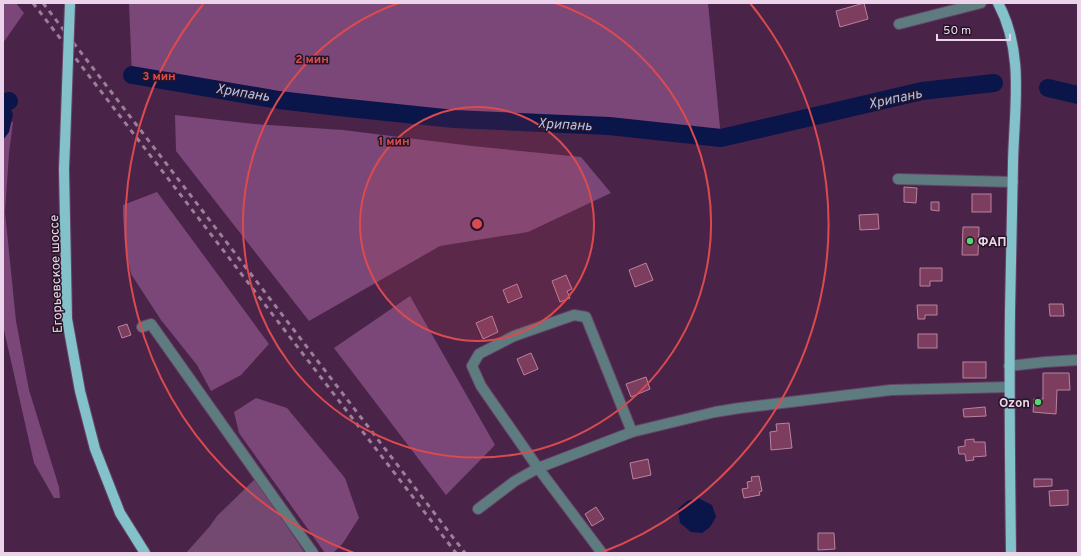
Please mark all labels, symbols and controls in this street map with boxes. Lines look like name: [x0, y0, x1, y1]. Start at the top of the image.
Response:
scale bar: [937, 16, 1010, 42]
text: 50 m: [943, 23, 971, 39]
text: 2 мин: [295, 52, 329, 68]
text: 3 мин: [142, 69, 176, 85]
water label: Хрипань: [215, 81, 271, 106]
water label: Хрипань: [867, 86, 924, 113]
water label: Хрипань: [537, 116, 593, 135]
text: 1 мин: [378, 134, 410, 150]
street label: Егорьевское шоссе: [47, 214, 67, 333]
centre of rings: [470, 217, 484, 231]
place label: ФАП: [978, 235, 1007, 251]
marker: ФАП: [965, 236, 975, 246]
place label: Ozon: [999, 396, 1030, 412]
marker: Ozon: [1033, 397, 1043, 407]

